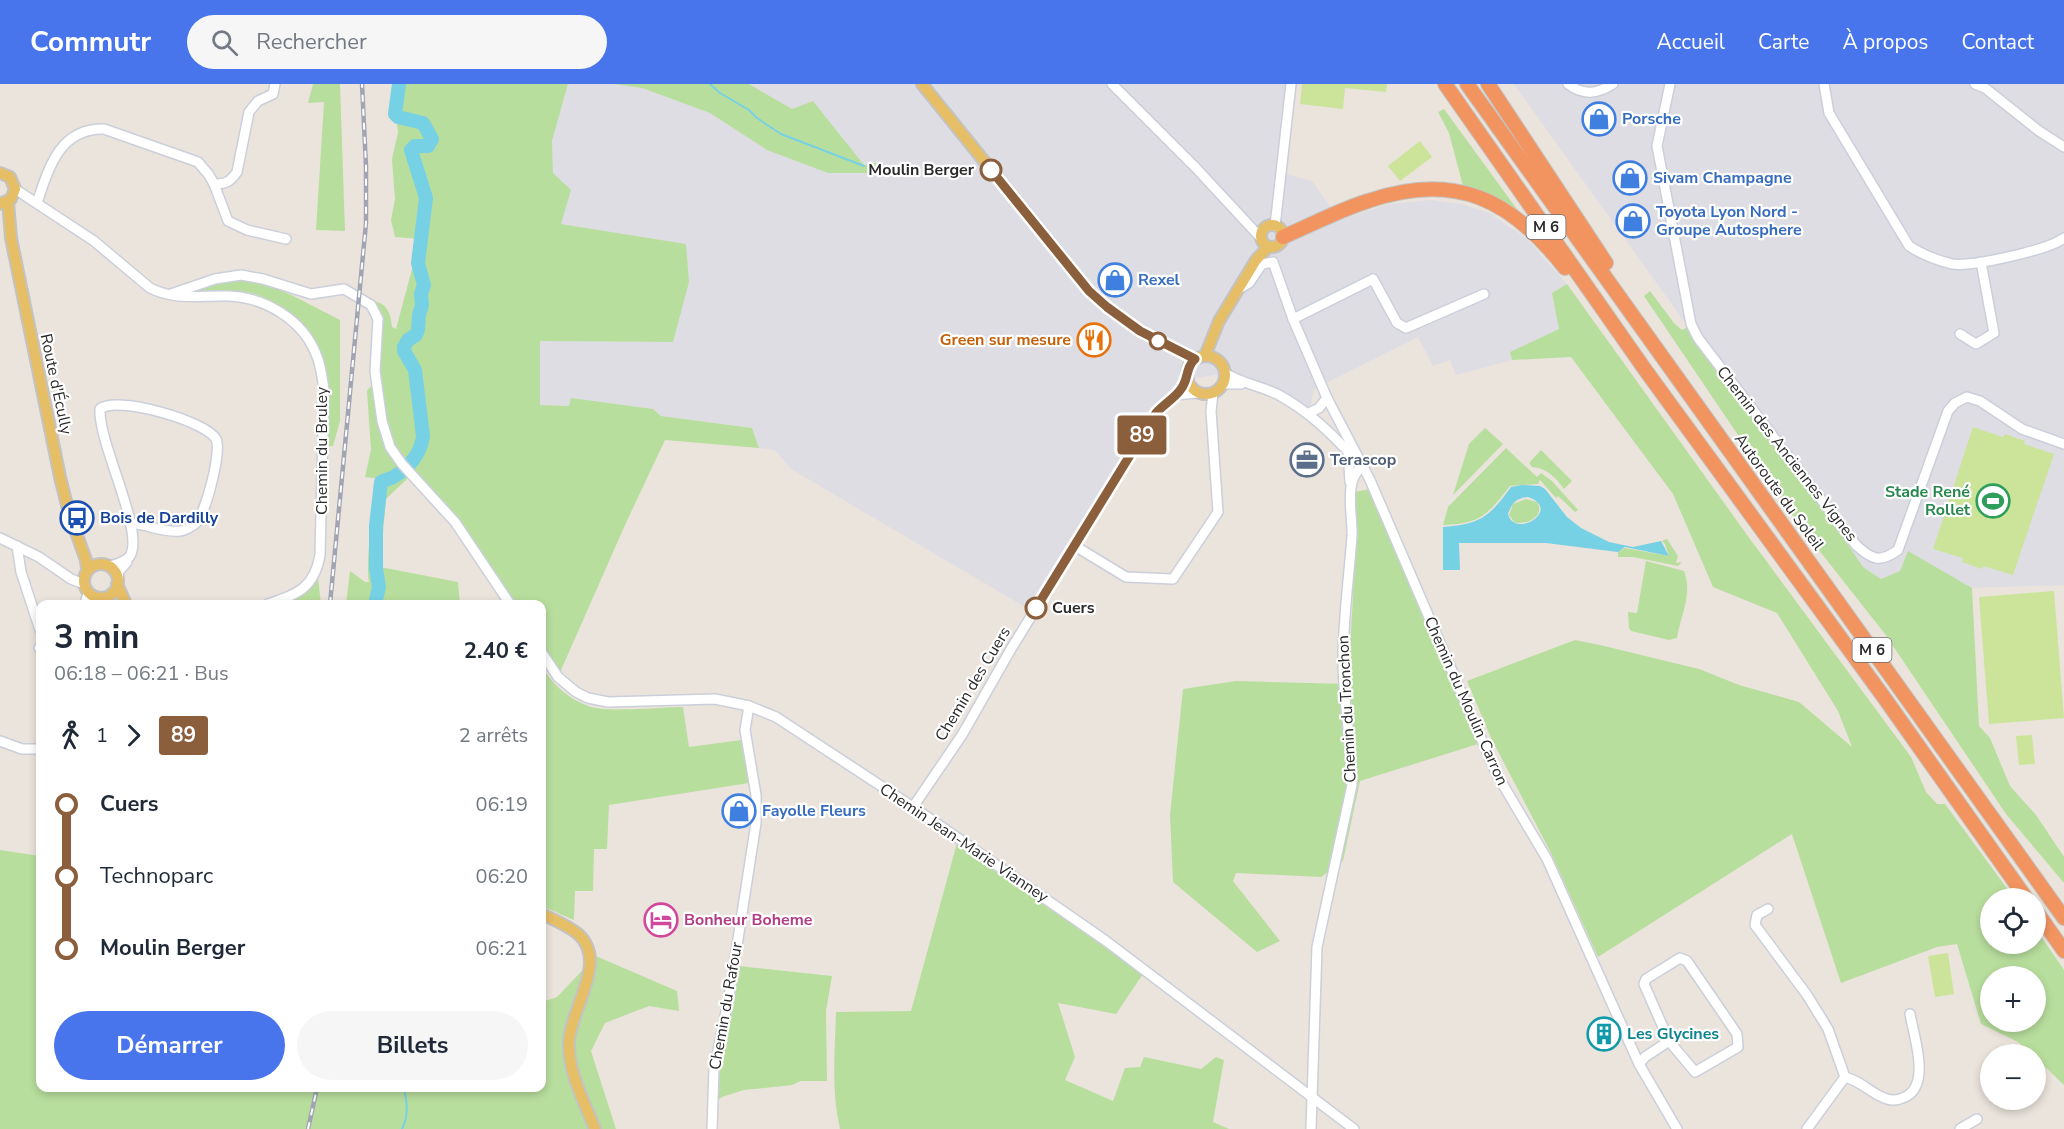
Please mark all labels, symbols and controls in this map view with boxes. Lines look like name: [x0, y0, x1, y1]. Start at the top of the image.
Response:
search box: [187, 15, 607, 69]
text: Commutr: [30, 23, 151, 61]
icon: search: [208, 26, 241, 59]
text: Rechercher: [256, 27, 367, 57]
text: Accueil: [1656, 28, 1725, 56]
text: Carte: [1758, 28, 1809, 56]
text: À propos: [1842, 28, 1928, 56]
text: Contact: [1961, 28, 2034, 56]
shop icon: Porsche: [1581, 101, 1617, 137]
place label: Porsche: [1622, 108, 1681, 130]
place label: Moulin Berger: [868, 159, 975, 181]
marker: Moulin Berger: [980, 159, 1002, 181]
shop icon: Sivam Champagne: [1612, 160, 1648, 196]
place label: Sivam Champagne: [1653, 167, 1792, 189]
place label: Toyota Lyon Nord - Groupe Autosphere: [1656, 201, 1802, 241]
shop icon: Toyota Lyon Nord - Groupe Autosphere: [1615, 203, 1651, 239]
road number: M 6: [1526, 215, 1566, 239]
shop icon: Rexel: [1097, 262, 1133, 298]
place label: Rexel: [1138, 269, 1180, 291]
restaurant icon: Green sur mesure: [1076, 322, 1112, 358]
place label: Green sur mesure: [940, 329, 1071, 351]
street label: Route d'Écully: [35, 332, 78, 437]
unlabelled marker: [1149, 332, 1167, 350]
street label: Chemin des Anciennes Vignes: [1712, 362, 1862, 546]
street label: Chemin du Bruley: [311, 386, 333, 515]
line badge: 89: [1115, 416, 1169, 454]
text: 89: [1129, 421, 1155, 449]
street label: Autoroute du Soleil: [1729, 429, 1829, 555]
office icon: Terascop: [1289, 442, 1325, 478]
place label: Terascop: [1330, 449, 1396, 471]
place label: Stade René Rollet: [1885, 481, 1971, 521]
sports icon: Stade René Rollet: [1975, 483, 2011, 519]
bus stop icon: Bois de Dardilly: [59, 500, 95, 536]
place label: Bois de Dardilly: [100, 507, 219, 529]
marker: Cuers: [1025, 597, 1047, 619]
place label: Cuers: [1052, 597, 1095, 619]
street label: Chemin du Moulin Carron: [1419, 613, 1513, 789]
text: 3 min: [54, 615, 139, 660]
street label: Chemin des Cuers: [930, 623, 1016, 745]
street label: Chemin du Tronchon: [1332, 635, 1362, 783]
text: 2.40 €: [464, 636, 528, 666]
road number: M 6: [1852, 638, 1892, 662]
text: 06:18 – 06:21 · Bus: [54, 660, 229, 687]
icon: walk: [54, 719, 87, 752]
icon: forward: [117, 719, 150, 752]
text: 89: [171, 721, 196, 749]
text: 1: [96, 722, 108, 749]
text: 2 arrêts: [459, 722, 528, 749]
street label: Chemin Jean-Marie Vianney: [875, 778, 1053, 908]
text: Cuers: [100, 789, 159, 819]
text: 06:19: [475, 791, 528, 818]
shop icon: Fayolle Fleurs: [721, 793, 757, 829]
place label: Fayolle Fleurs: [762, 800, 866, 822]
text: Technoparc: [100, 861, 213, 891]
text: 06:20: [475, 863, 528, 890]
map controls: [1980, 888, 2046, 1110]
button: locate: [1980, 888, 2046, 954]
hotel icon: Bonheur Boheme: [643, 902, 679, 938]
place label: Bonheur Boheme: [684, 909, 813, 931]
text: Moulin Berger: [100, 933, 245, 963]
text: 06:21: [475, 935, 528, 962]
street label: Chemin du Rafour: [704, 940, 748, 1072]
button: +: [1980, 966, 2046, 1032]
button: Démarrer: [54, 1011, 285, 1080]
button: Billets: [297, 1011, 528, 1080]
building icon: Les Glycines: [1586, 1016, 1622, 1052]
place label: Les Glycines: [1627, 1023, 1719, 1045]
button: −: [1980, 1044, 2046, 1110]

